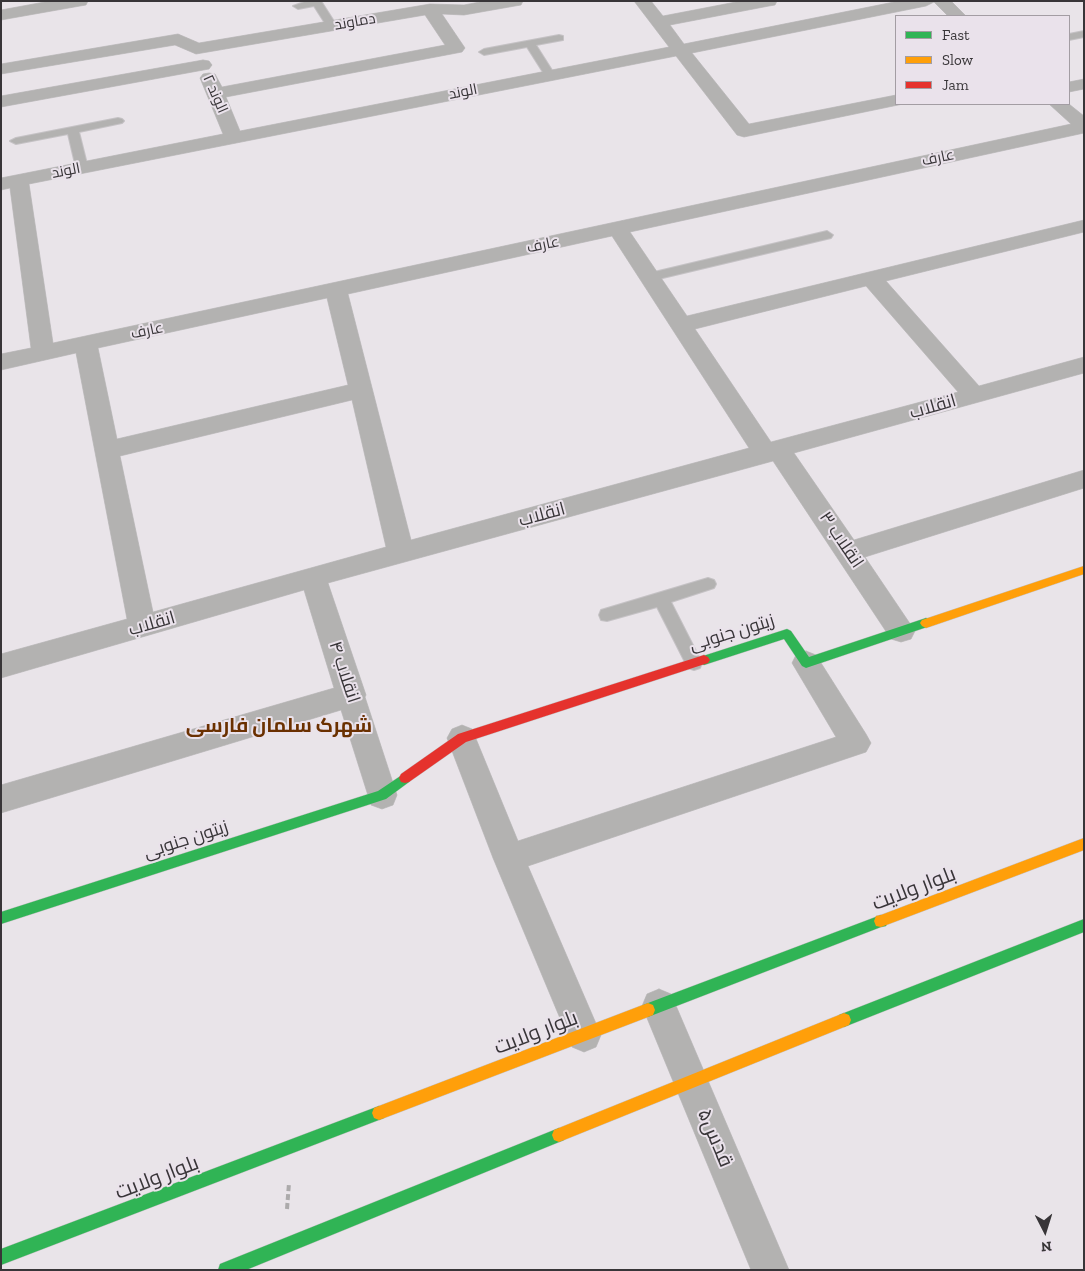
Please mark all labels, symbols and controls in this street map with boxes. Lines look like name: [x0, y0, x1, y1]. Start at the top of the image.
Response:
street label: دماوند: [333, 10, 377, 34]
legend: [895, 15, 1070, 105]
text: Fast: [942, 26, 970, 44]
text: Slow: [942, 51, 973, 69]
street label: الوند ۲: [199, 72, 231, 116]
text: Jam: [942, 76, 969, 94]
street label: الوند: [447, 80, 479, 104]
street label: عارف: [920, 146, 956, 170]
street label: الوند: [50, 159, 82, 183]
street label: عارف: [525, 233, 561, 257]
street label: عارف: [129, 319, 165, 343]
street label: انقلاب: [907, 390, 959, 424]
street label: انقلاب: [516, 498, 568, 532]
street label: انقلاب ۳: [814, 508, 868, 572]
street label: انقلاب: [126, 607, 178, 641]
street label: زیتون جنوبی: [687, 610, 777, 656]
street label: انقلاب ۴: [324, 638, 364, 706]
district label: شهرک سلمان فارسی: [186, 714, 372, 738]
street label: زیتون جنوبی: [141, 816, 231, 864]
street label: بلوار ولایت: [868, 861, 960, 917]
street label: بلوار ولایت: [490, 1005, 582, 1061]
street label: قدس۵: [692, 1105, 738, 1171]
street label: بلوار ولایت: [111, 1150, 203, 1206]
north arrow: [1020, 1206, 1070, 1256]
text: N: [1040, 1238, 1052, 1255]

